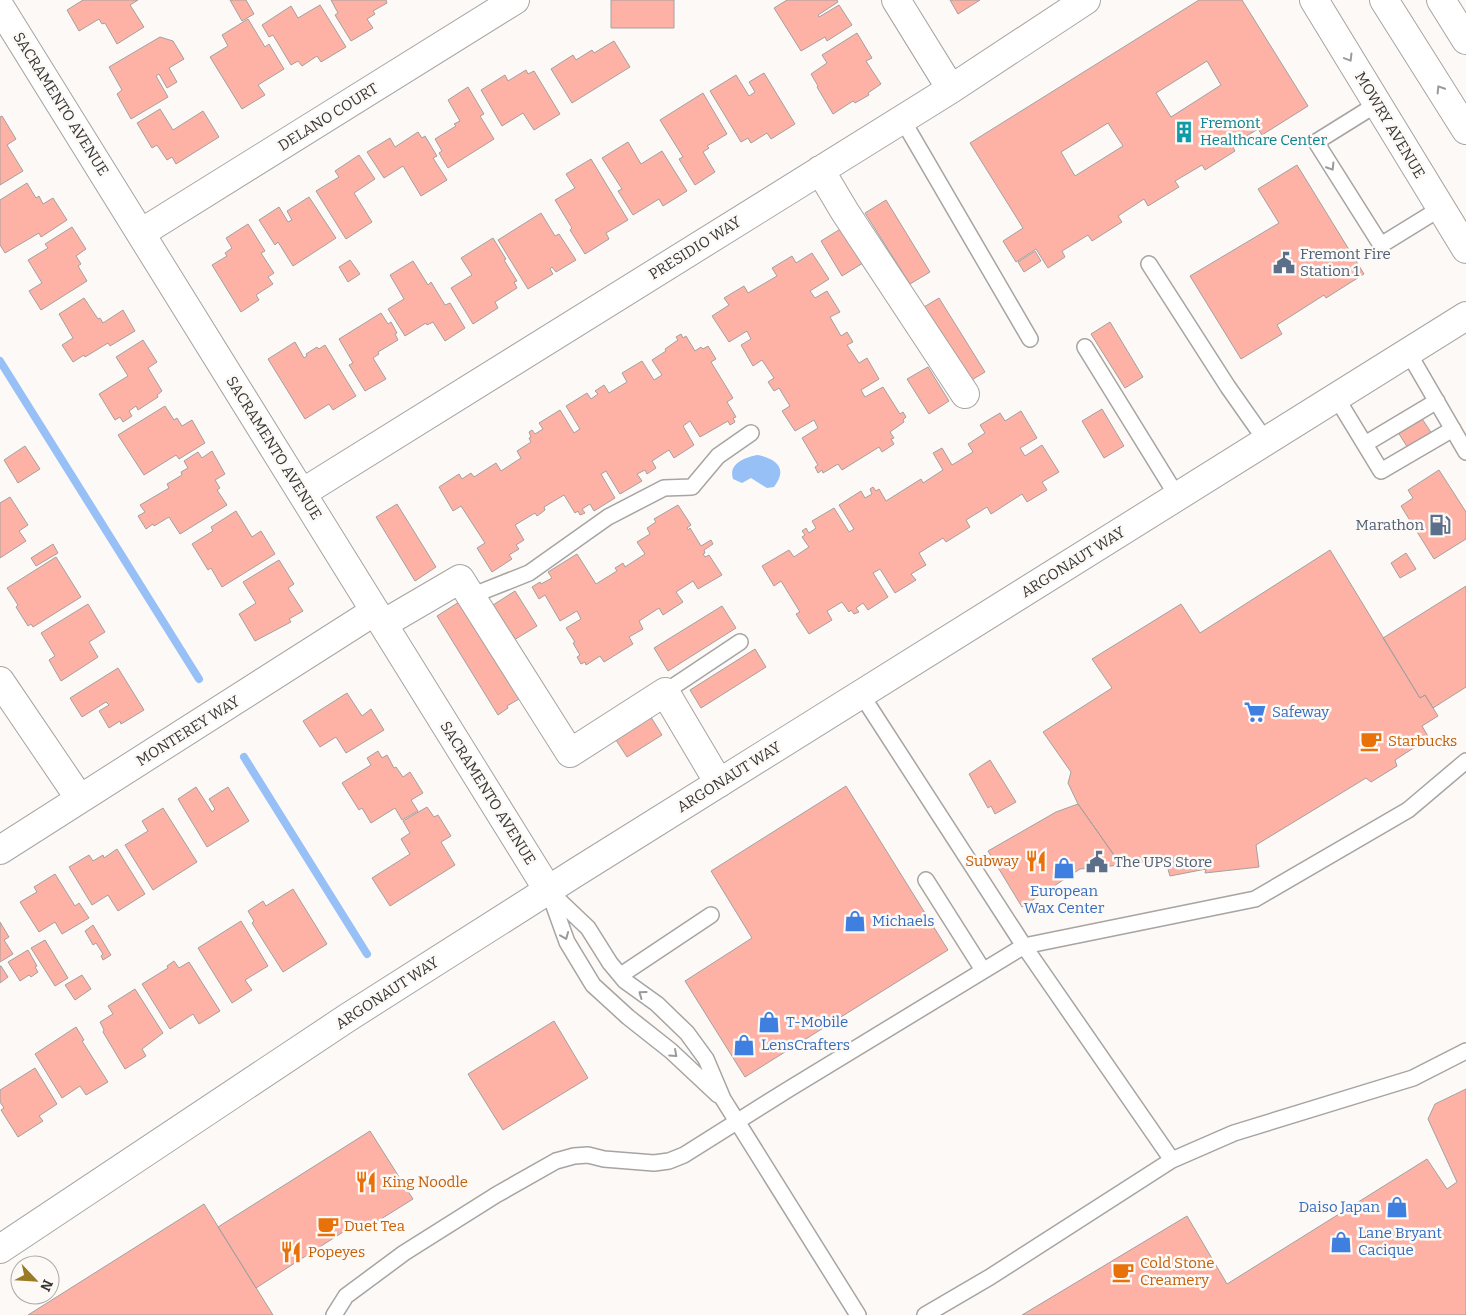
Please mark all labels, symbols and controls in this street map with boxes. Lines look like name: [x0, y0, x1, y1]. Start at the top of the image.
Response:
street label: SACRAMENTO AVENUE: [9, 29, 113, 179]
one-way arrow: [1343, 52, 1352, 61]
street label: MOWRY AVENUE: [1351, 68, 1429, 182]
street label: DELANO COURT: [275, 79, 381, 155]
one-way arrow: [1437, 85, 1446, 94]
place label: Fremont Healthcare Center: [1200, 114, 1328, 149]
building icon: Fremont Healthcare Center: [1171, 119, 1197, 145]
one-way arrow: [1325, 161, 1334, 170]
street label: PRESIDIO WAY: [646, 212, 745, 283]
place label: Fremont Fire Station 1: [1300, 245, 1391, 280]
public building icon: Fremont Fire Station 1: [1271, 250, 1297, 276]
street label: SACRAMENTO AVENUE: [222, 373, 326, 523]
fuel station icon: Marathon: [1427, 512, 1453, 538]
place label: Marathon: [1356, 516, 1424, 534]
street label: ARGONAUT WAY: [1018, 523, 1129, 601]
street label: MONTEREY WAY: [133, 692, 243, 770]
supermarket icon: Safeway: [1242, 699, 1268, 725]
place label: Safeway: [1272, 703, 1329, 721]
street label: SACRAMENTO AVENUE: [436, 718, 540, 868]
cafe icon: Starbucks: [1358, 728, 1384, 754]
place label: Starbucks: [1388, 732, 1457, 750]
street label: ARGONAUT WAY: [674, 738, 785, 816]
restaurant icon: Subway: [1023, 848, 1049, 874]
public building icon: The UPS Store: [1084, 849, 1110, 875]
place label: Subway: [965, 852, 1019, 870]
place label: The UPS Store: [1114, 853, 1212, 871]
shop icon: European Wax Center: [1051, 855, 1077, 881]
place label: European Wax Center: [1024, 882, 1105, 917]
shop icon: Michaels: [842, 908, 868, 934]
place label: Michaels: [872, 912, 935, 930]
one-way arrow: [559, 931, 570, 940]
street label: ARGONAUT WAY: [332, 953, 442, 1033]
one-way arrow: [639, 991, 648, 999]
shop icon: T-Mobile: [756, 1009, 782, 1035]
place label: T-Mobile: [786, 1013, 848, 1031]
shop icon: LensCrafters: [731, 1032, 757, 1058]
place label: LensCrafters: [761, 1036, 850, 1054]
one-way arrow: [668, 1048, 677, 1057]
restaurant icon: King Noodle: [353, 1169, 379, 1195]
place label: King Noodle: [382, 1173, 468, 1191]
shop icon: Daiso Japan: [1384, 1194, 1410, 1220]
place label: Daiso Japan: [1299, 1198, 1380, 1216]
cafe icon: Duet Tea: [315, 1213, 341, 1239]
place label: Duet Tea: [344, 1217, 405, 1235]
place label: Lane Bryant Cacique: [1358, 1224, 1443, 1259]
shop icon: Lane Bryant Cacique: [1328, 1229, 1354, 1255]
restaurant icon: Popeyes: [278, 1239, 304, 1265]
place label: Popeyes: [308, 1243, 365, 1261]
place label: Cold Stone Creamery: [1140, 1254, 1214, 1289]
north arrow: [10, 1255, 60, 1305]
cafe icon: Cold Stone Creamery: [1110, 1259, 1136, 1285]
text: N: [36, 1277, 56, 1294]

